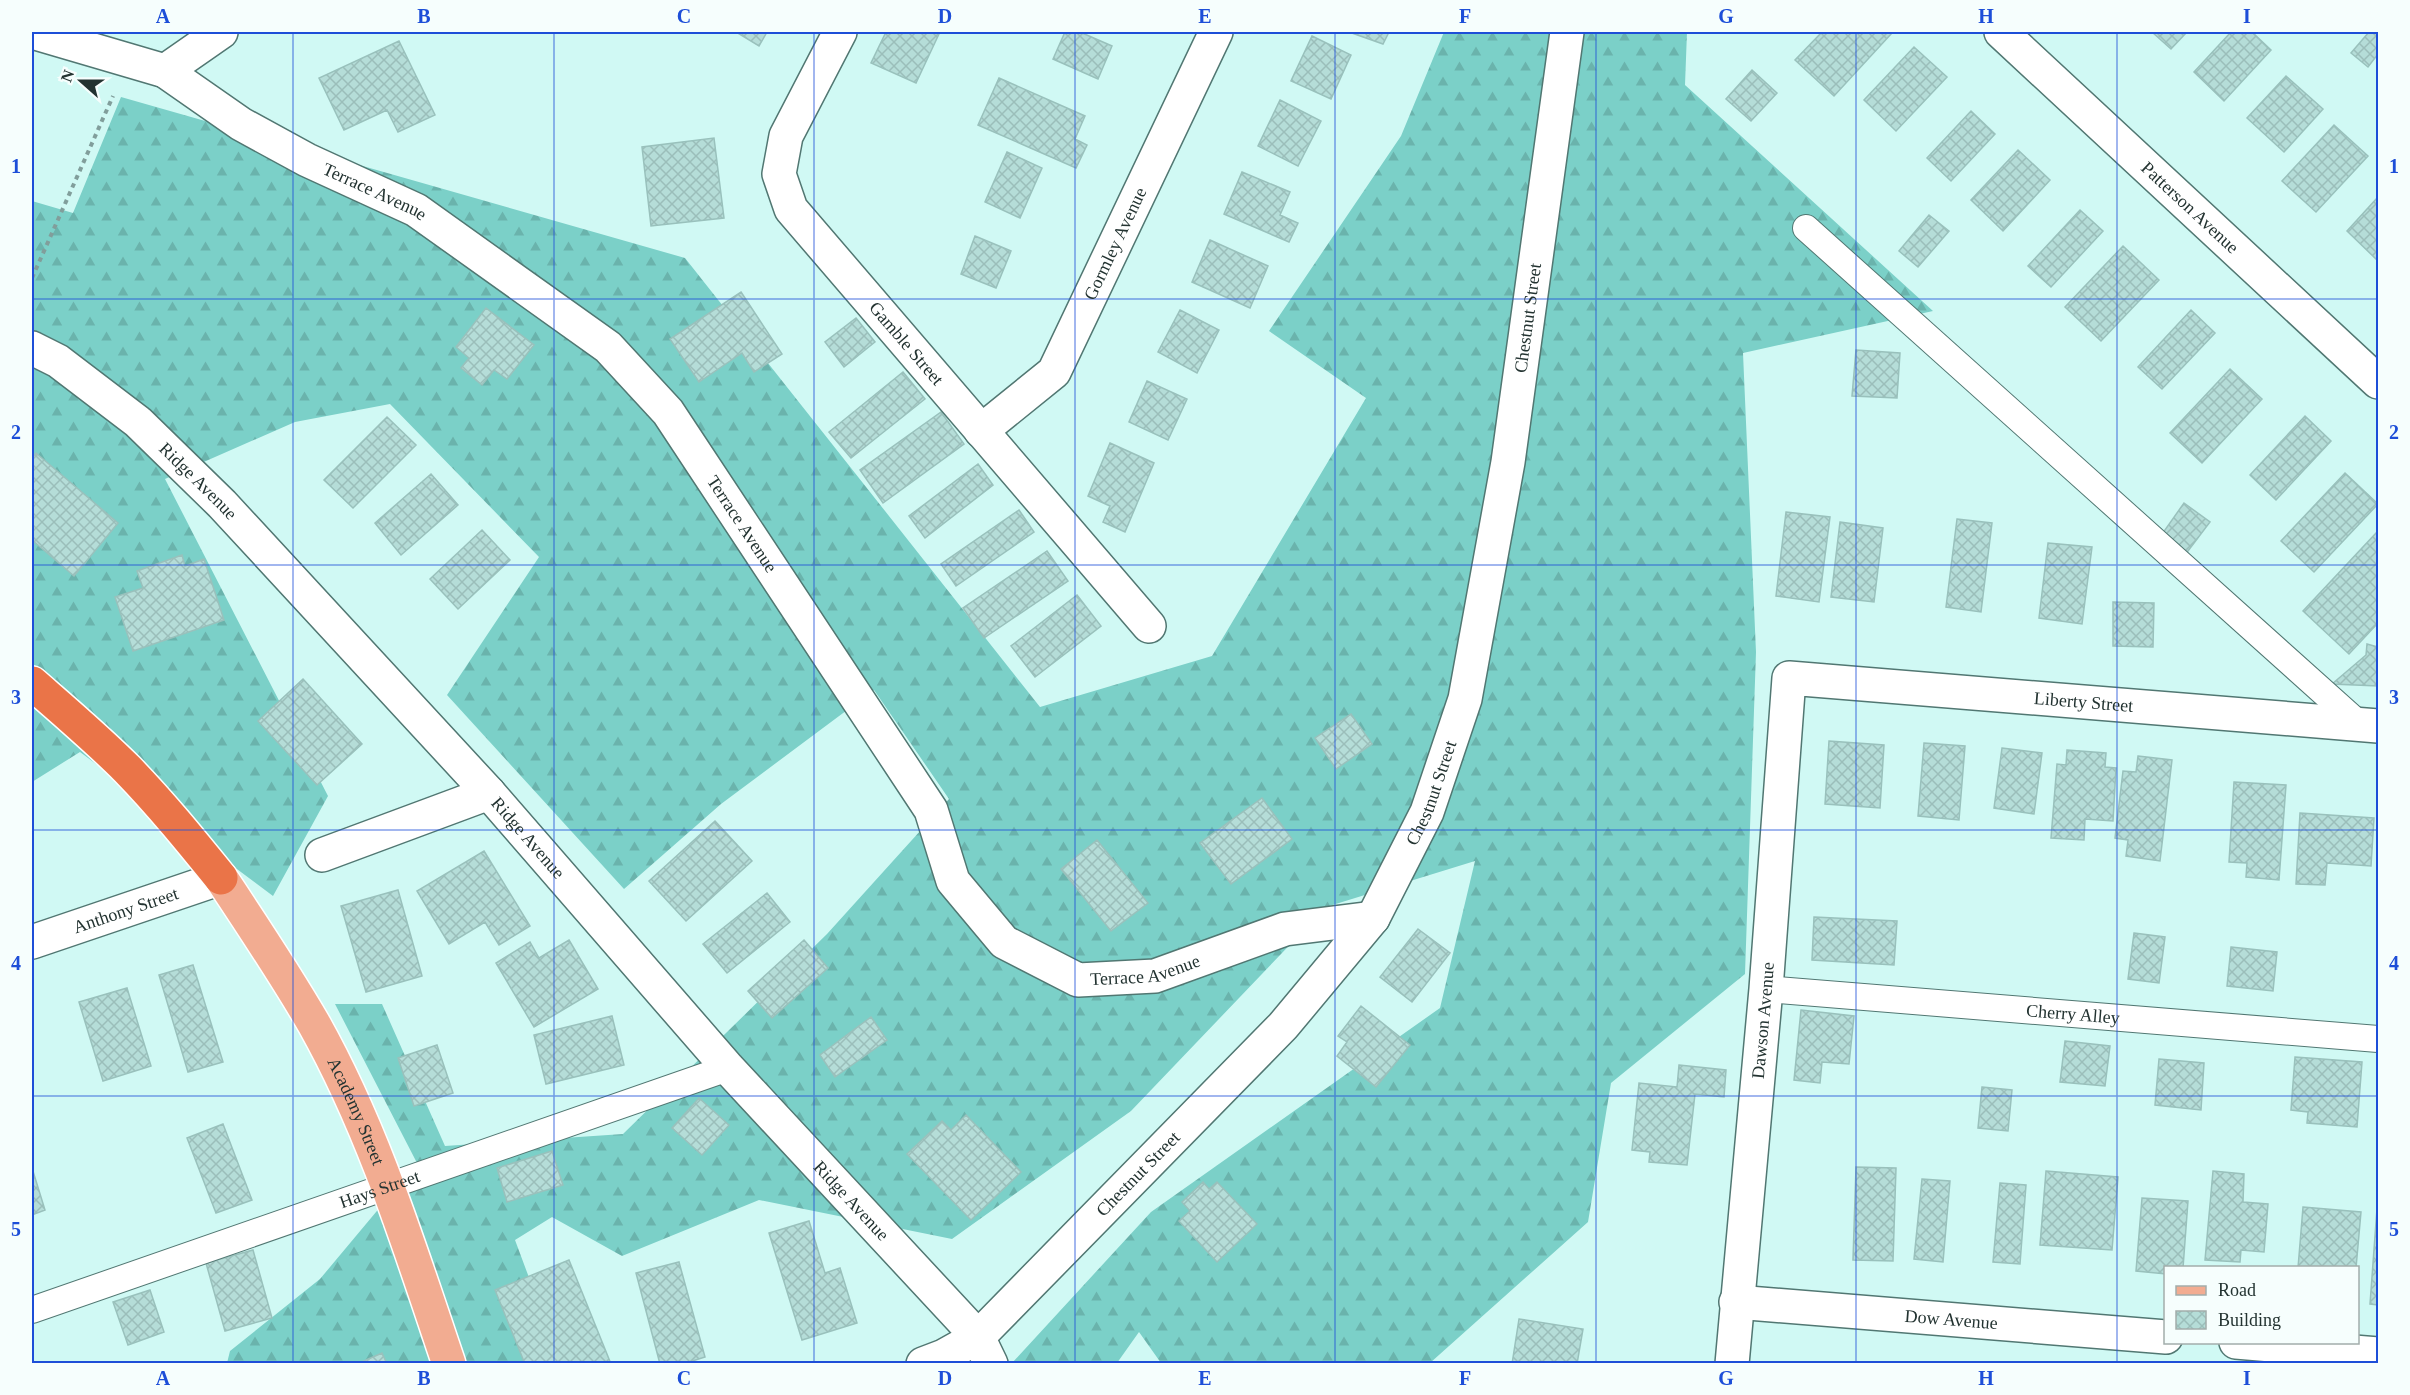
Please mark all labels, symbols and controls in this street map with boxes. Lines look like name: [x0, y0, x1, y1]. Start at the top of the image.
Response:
text: A: [156, 5, 171, 27]
text: B: [417, 5, 431, 27]
text: C: [677, 5, 691, 27]
text: D: [938, 5, 952, 27]
text: E: [1198, 5, 1212, 27]
text: F: [1459, 5, 1471, 27]
text: G: [1718, 5, 1734, 27]
text: H: [1978, 5, 1994, 27]
text: I: [2243, 5, 2251, 27]
north arrow: [51, 51, 111, 111]
text: N: [57, 67, 78, 84]
text: 1: [11, 155, 21, 177]
text: 1: [2389, 155, 2399, 177]
street label: Patterson Avenue: [2137, 158, 2243, 257]
street label: Terrace Avenue: [320, 159, 430, 224]
street label: Gormley Avenue: [1080, 184, 1150, 303]
street label: Chestnut Street: [1510, 262, 1545, 374]
street label: Gamble Street: [865, 298, 948, 389]
text: 2: [11, 421, 21, 443]
text: 2: [2389, 421, 2399, 443]
street label: Ridge Avenue: [155, 438, 241, 524]
street label: Terrace Avenue: [703, 472, 781, 576]
text: 3: [11, 686, 21, 708]
text: 3: [2389, 686, 2399, 708]
street label: Liberty Street: [2033, 688, 2134, 716]
street label: Chestnut Street: [1402, 738, 1460, 849]
street label: Ridge Avenue: [487, 793, 569, 883]
street label: Anthony Street: [71, 883, 181, 937]
street label: Terrace Avenue: [1090, 951, 1203, 989]
text: 4: [11, 952, 21, 974]
text: 4: [2389, 952, 2399, 974]
street label: Dawson Avenue: [1748, 961, 1778, 1080]
street label: Cherry Alley: [2026, 1000, 2120, 1028]
street label: Academy Street: [323, 1054, 388, 1168]
street label: Chestnut Street: [1092, 1127, 1184, 1220]
street label: Ridge Avenue: [810, 1157, 893, 1245]
street label: Hays Street: [337, 1166, 422, 1212]
text: 5: [11, 1218, 21, 1240]
text: 5: [2389, 1218, 2399, 1240]
legend: [2164, 1266, 2359, 1344]
text: Road: [2218, 1280, 2256, 1300]
street label: Dow Avenue: [1904, 1306, 1999, 1333]
text: Building: [2218, 1310, 2281, 1330]
text: A: [156, 1367, 171, 1389]
text: B: [417, 1367, 431, 1389]
text: C: [677, 1367, 691, 1389]
text: D: [938, 1367, 952, 1389]
text: E: [1198, 1367, 1212, 1389]
text: F: [1459, 1367, 1471, 1389]
text: G: [1718, 1367, 1734, 1389]
text: H: [1978, 1367, 1994, 1389]
text: I: [2243, 1367, 2251, 1389]

